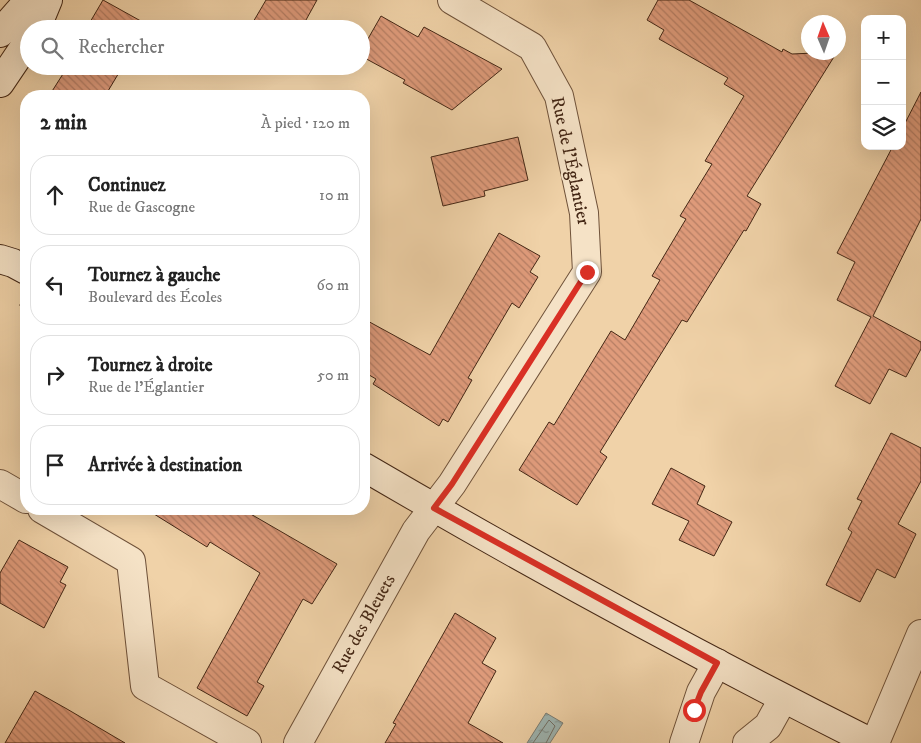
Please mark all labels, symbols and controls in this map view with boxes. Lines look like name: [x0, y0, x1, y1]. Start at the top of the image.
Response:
north arrow: [801, 15, 846, 60]
map controls: [861, 15, 906, 150]
button: +: [861, 15, 906, 60]
search box: [20, 20, 370, 75]
icon: search: [38, 34, 66, 62]
text: Rechercher: [78, 36, 164, 59]
button: −: [861, 60, 906, 105]
street label: Rue de l'Églantier: [546, 95, 594, 228]
button: layers: [861, 105, 906, 150]
text: 2 min: [40, 110, 87, 136]
text: À pied · 120 m: [261, 113, 350, 133]
text: Continuez: [88, 174, 166, 197]
icon: ahead: [41, 181, 69, 209]
text: 10 m: [319, 185, 349, 205]
text: Rue de Gascogne: [88, 197, 195, 217]
route end: [576, 261, 599, 284]
text: Tournez à gauche: [88, 264, 220, 287]
icon: left: [41, 271, 69, 299]
text: 60 m: [317, 275, 349, 295]
text: Boulevard des Écoles: [88, 287, 222, 307]
text: Tournez à droite: [88, 354, 213, 377]
icon: right: [41, 361, 69, 389]
text: 50 m: [317, 365, 349, 385]
text: Rue de l'Églantier: [88, 377, 204, 397]
icon: arrive: [41, 451, 69, 479]
text: Arrivée à destination: [88, 454, 242, 477]
street label: Rue des Bleuets: [328, 571, 401, 678]
route start: [683, 699, 706, 722]

